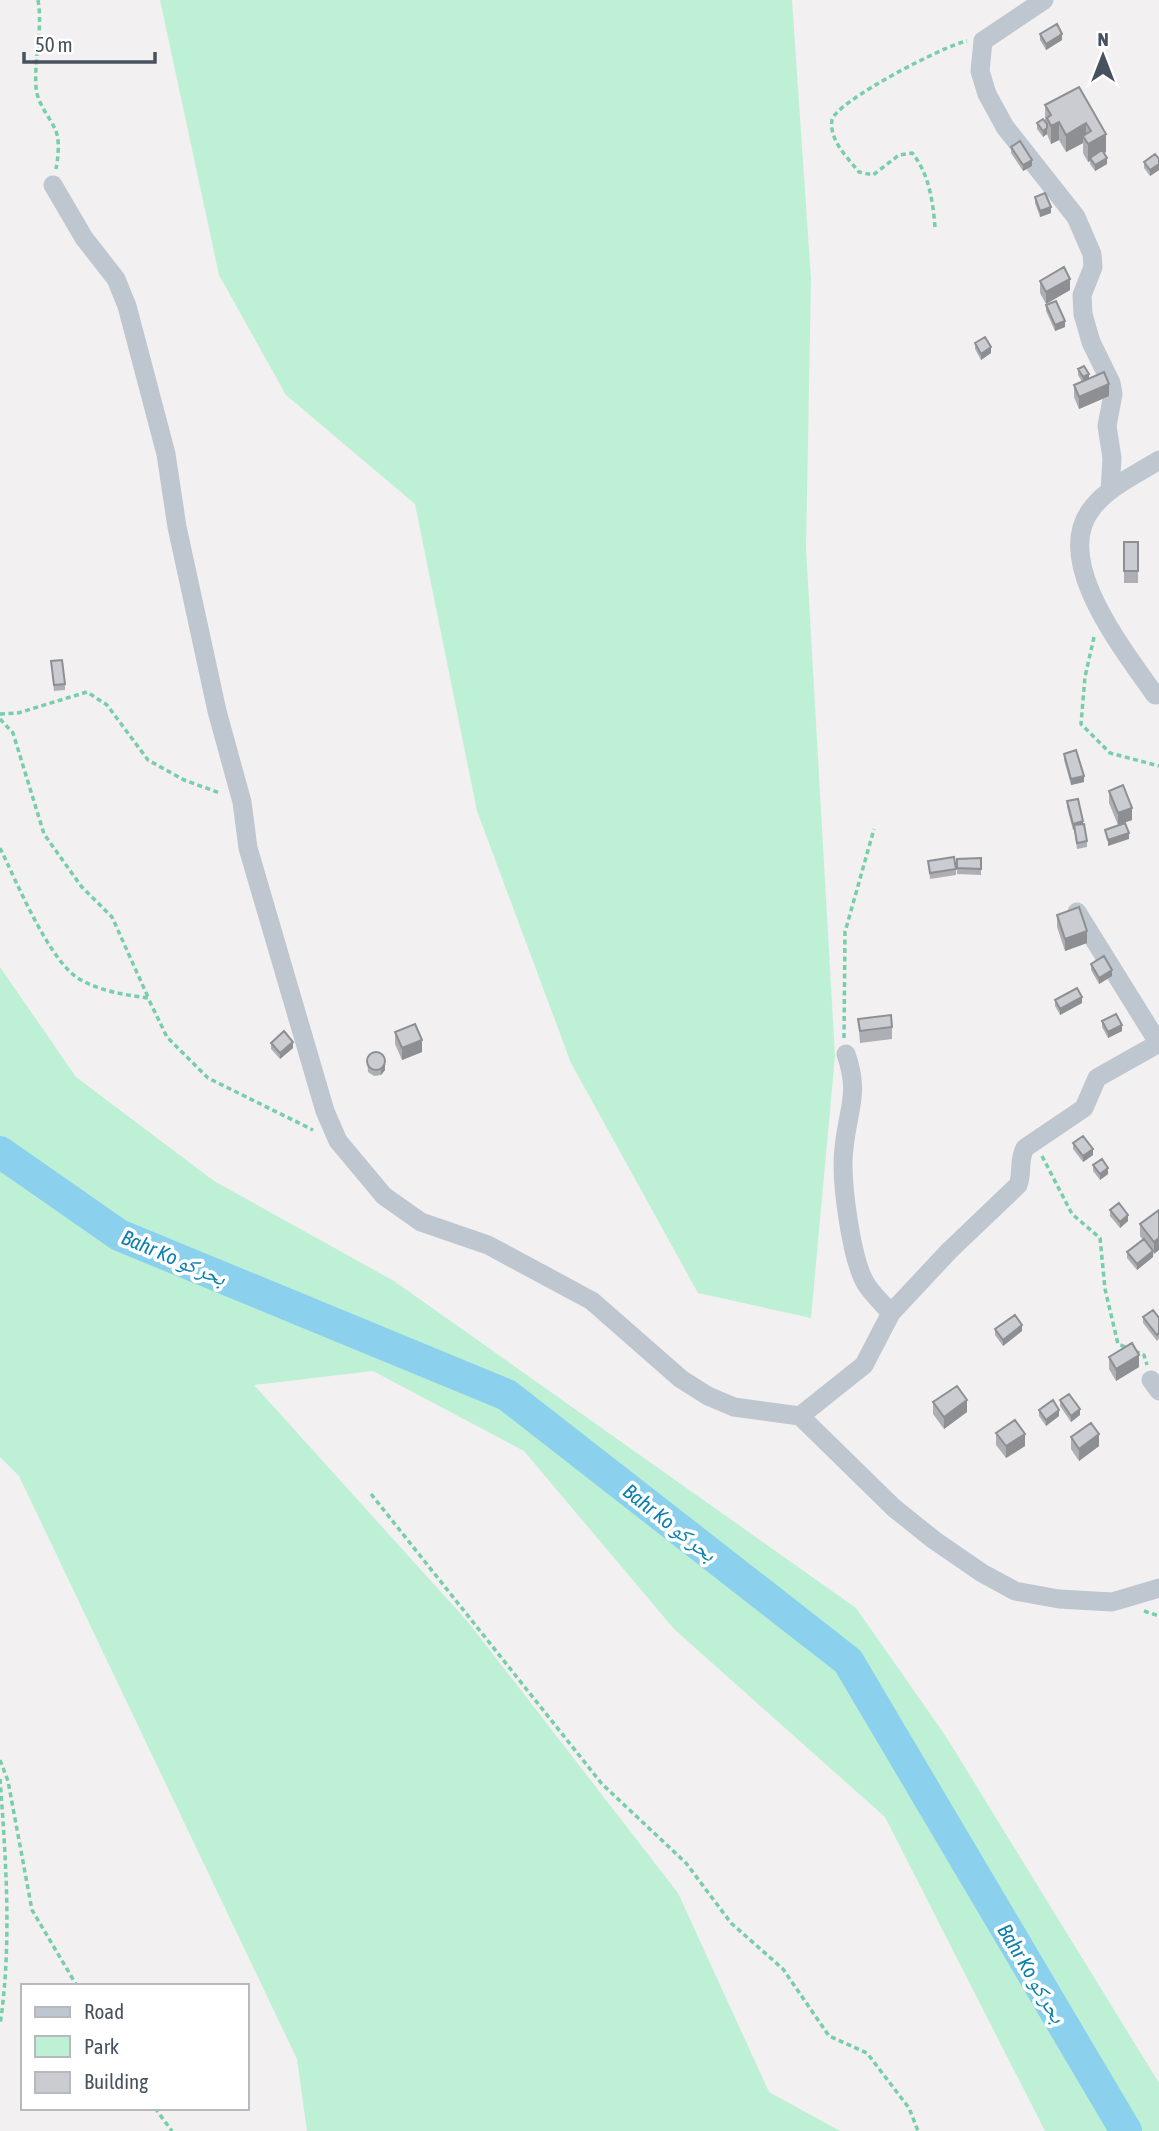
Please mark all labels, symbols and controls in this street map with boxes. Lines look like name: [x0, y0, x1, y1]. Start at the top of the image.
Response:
scale bar: [24, 21, 156, 65]
north arrow: [1068, 21, 1138, 91]
text: N: [1097, 28, 1109, 50]
text: 50 m: [35, 32, 73, 56]
water label: Bahr Ko بحر كو: [118, 1224, 230, 1291]
water label: Bahr Ko بحر كو: [618, 1478, 721, 1567]
water label: Bahr Ko بحر كو: [992, 1919, 1071, 2028]
legend: [21, 1984, 248, 2110]
text: Road: [84, 1999, 124, 2023]
text: Park: [84, 2034, 119, 2058]
text: Building: [84, 2069, 148, 2093]

